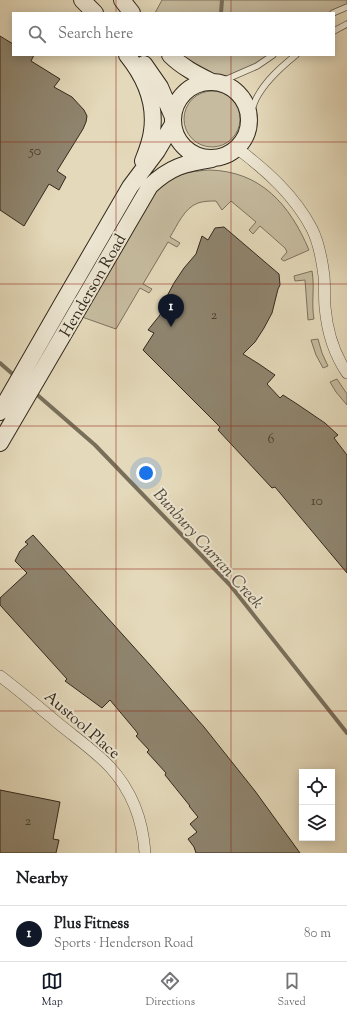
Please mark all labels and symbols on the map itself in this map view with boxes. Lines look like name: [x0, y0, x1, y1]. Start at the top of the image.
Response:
house number: 50: [28, 142, 41, 162]
street label: Henderson Road: [55, 230, 133, 342]
pin: 1: [158, 294, 184, 327]
house number: 2: [211, 306, 218, 326]
house number: 6: [268, 430, 275, 450]
your location: [136, 463, 156, 483]
water label: Bunbury Curran Creek: [147, 484, 268, 615]
house number: 10: [311, 492, 323, 512]
street label: Austool Place: [38, 686, 124, 765]
house number: 2: [25, 812, 32, 832]

